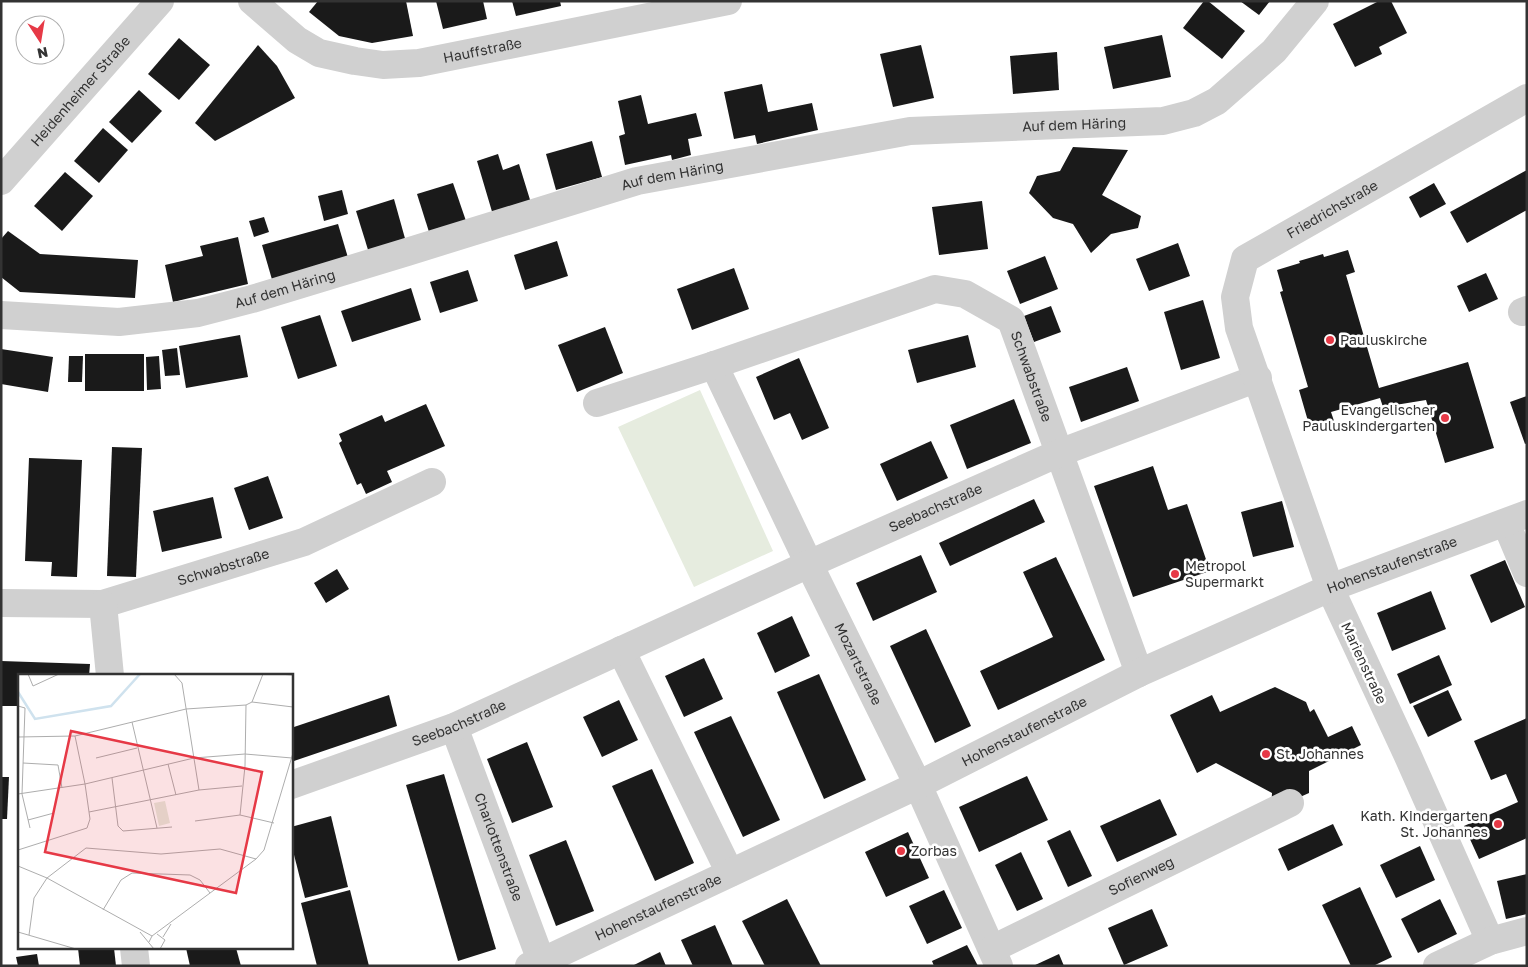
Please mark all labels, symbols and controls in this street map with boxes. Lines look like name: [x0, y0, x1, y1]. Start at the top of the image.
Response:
north arrow: [15, 15, 65, 65]
street label: Heidenheimer Straße: [27, 32, 133, 149]
street label: Hauffstraße: [441, 34, 523, 66]
text: N: [36, 44, 50, 63]
street label: Auf dem Häring: [1022, 113, 1126, 135]
street label: Auf dem Häring: [619, 156, 725, 193]
street label: Friedrichstraße: [1283, 176, 1381, 242]
street label: Auf dem Häring: [233, 265, 337, 311]
street label: Schwabstraße: [1008, 329, 1056, 424]
place label: Pauluskirche: [1340, 331, 1427, 348]
marker: Pauluskirche: [1324, 334, 1336, 346]
place label: Evangelischer Pauluskindergarten: [1302, 401, 1436, 434]
marker: Evangelischer Pauluskindergarten: [1439, 412, 1451, 424]
street label: Seebachstraße: [886, 479, 985, 536]
street label: Hohenstaufenstraße: [1324, 532, 1459, 597]
street label: Schwabstraße: [175, 544, 271, 589]
place label: Metropol Supermarkt: [1185, 557, 1264, 590]
marker: Metropol Supermarkt: [1169, 568, 1181, 580]
street label: Marienstraße: [1338, 619, 1391, 706]
street label: Mozartstraße: [831, 620, 886, 708]
inset map: [18, 674, 292, 950]
street label: Hohenstaufenstraße: [958, 692, 1089, 770]
street label: Seebachstraße: [409, 695, 508, 749]
place label: St. Johannes: [1276, 745, 1364, 762]
marker: St. Johannes: [1260, 748, 1272, 760]
street label: Charlottenstraße: [471, 790, 527, 903]
place label: Kath. Kindergarten St. Johannes: [1360, 807, 1488, 840]
marker: Kath. Kindergarten St. Johannes: [1492, 818, 1504, 830]
place label: Zorbas: [911, 842, 957, 859]
marker: Zorbas: [895, 845, 907, 857]
street label: Sofienweg: [1105, 852, 1176, 899]
street label: Hohenstaufenstraße: [592, 870, 724, 944]

